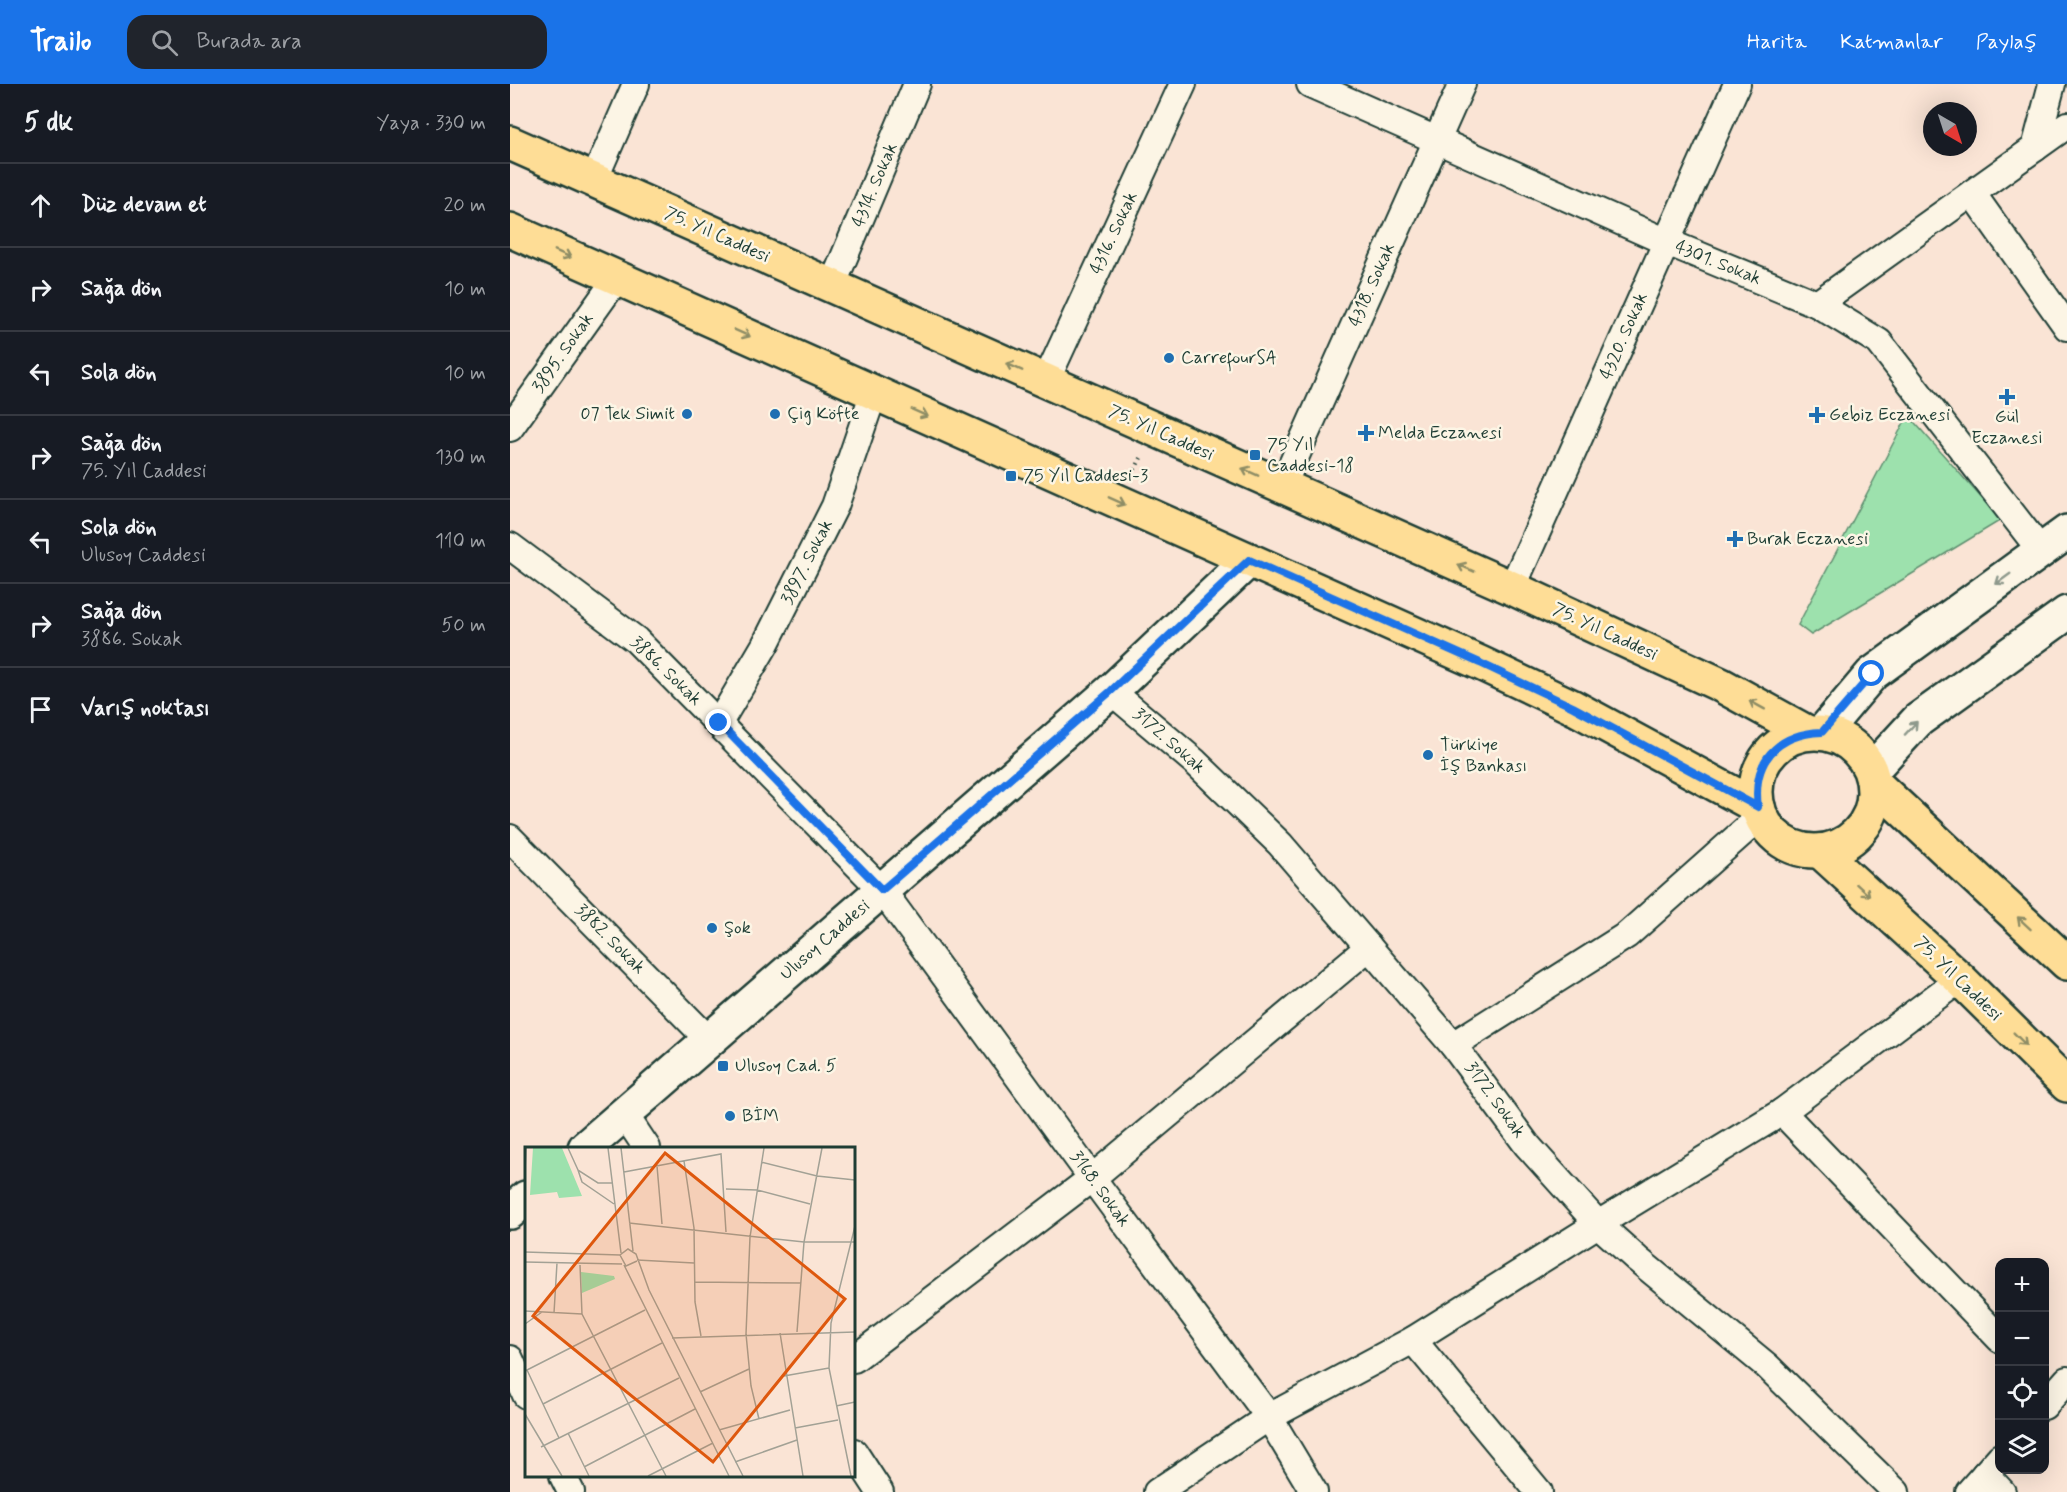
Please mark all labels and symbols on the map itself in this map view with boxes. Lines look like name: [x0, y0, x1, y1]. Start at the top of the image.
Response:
north arrow: [1923, 102, 1977, 156]
street label: 4314. Sokak: [846, 139, 904, 231]
street label: 4316. Sokak: [1084, 188, 1144, 278]
street label: 75. Yıl Caddesi: [661, 201, 773, 269]
street label: 4301. Sokak: [1671, 235, 1765, 291]
street label: 4318. Sokak: [1343, 239, 1401, 331]
one-way arrow: [554, 249, 572, 260]
street label: 4320. Sokak: [1594, 289, 1654, 383]
street label: 3895. Sokak: [527, 308, 599, 398]
one-way arrow: [732, 328, 750, 340]
place label: CarrefourSA: [1181, 346, 1277, 372]
marker: CarrefourSA: [1162, 351, 1176, 365]
one-way arrow: [1005, 361, 1024, 372]
marker: Gül Eczanesi: [2000, 390, 2014, 404]
street label: 75. Yıl Caddesi: [1105, 399, 1217, 467]
place label: 07 Tek Simit: [581, 402, 675, 426]
place label: Çig Köfte: [787, 402, 860, 426]
place label: Gebiz Eczanesi: [1829, 403, 1950, 427]
place label: Gül Eczanesi: [1971, 405, 2043, 450]
marker: 07 Tek Simit: [680, 407, 694, 421]
marker: Çig Köfte: [768, 407, 782, 421]
one-way arrow: [910, 407, 928, 419]
marker: Gebiz Eczanesi: [1810, 408, 1824, 422]
place label: Melda Eczanesi: [1378, 421, 1502, 445]
marker: Melda Eczanesi: [1359, 426, 1373, 440]
place label: 75 Yıl Caddesi-18: [1267, 433, 1354, 478]
marker: 75 Yıl Caddesi-18: [1248, 448, 1262, 462]
place label: 75 Yıl Caddesi-3: [1023, 464, 1148, 488]
one-way arrow: [1241, 466, 1259, 477]
marker: 75 Yıl Caddesi-3: [1004, 469, 1018, 483]
one-way arrow: [1107, 496, 1125, 507]
street label: 3897. Sokak: [775, 515, 839, 609]
place label: Burak Eczanesi: [1747, 527, 1868, 551]
marker: Burak Eczanesi: [1728, 532, 1742, 546]
one-way arrow: [1458, 562, 1476, 574]
one-way arrow: [1995, 573, 2011, 585]
street label: 75. Yıl Caddesi: [1549, 597, 1661, 667]
street label: 3886. Sokak: [625, 631, 707, 711]
route start: [1858, 660, 1884, 686]
one-way arrow: [1748, 699, 1766, 710]
street label: 3172. Sokak: [1128, 703, 1210, 779]
route end: [705, 709, 731, 735]
one-way arrow: [1904, 721, 1918, 736]
place label: Türkiye İş Bankası: [1440, 733, 1527, 778]
marker: Türkiye İş Bankası: [1421, 748, 1435, 762]
one-way arrow: [1855, 883, 1870, 897]
street label: Ulusoy Caddesi: [775, 894, 875, 986]
street label: 3882. Sokak: [569, 898, 651, 980]
place label: Şok: [724, 916, 751, 940]
one-way arrow: [2017, 916, 2032, 930]
marker: Şok: [705, 921, 719, 935]
street label: 75. Yıl Caddesi: [1909, 931, 2007, 1027]
one-way arrow: [2013, 1031, 2027, 1046]
place label: Ulusoy Cad. 5: [735, 1054, 837, 1078]
street label: 3172. Sokak: [1459, 1057, 1531, 1143]
marker: Ulusoy Cad. 5: [716, 1059, 730, 1073]
place label: BİM: [742, 1104, 779, 1128]
marker: BİM: [723, 1109, 737, 1123]
street label: 3168. Sokak: [1064, 1146, 1136, 1232]
inset map: [525, 1147, 855, 1477]

